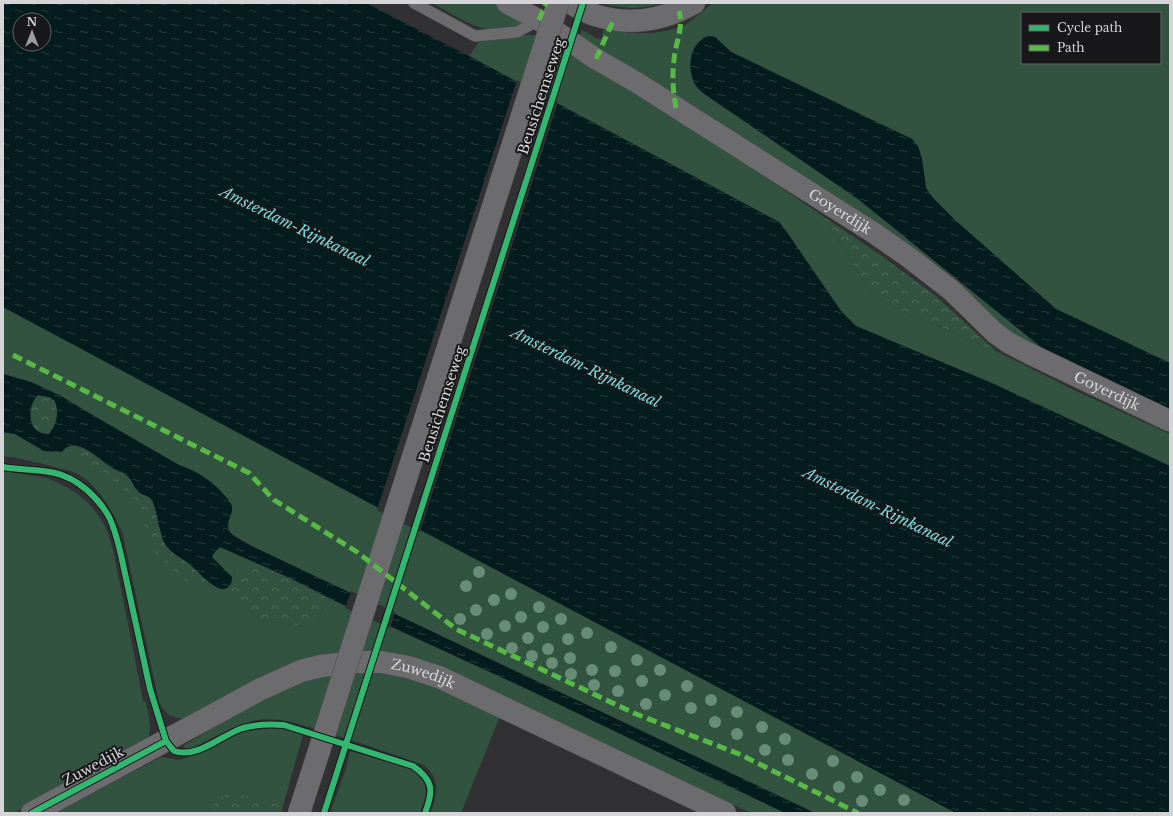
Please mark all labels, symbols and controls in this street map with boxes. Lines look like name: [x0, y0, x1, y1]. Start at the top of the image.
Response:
north arrow: [12, 12, 52, 52]
legend: [1021, 12, 1161, 64]
text: N: [27, 15, 38, 29]
text: Cycle path: [1057, 20, 1122, 35]
street label: Beusichemseweg: [514, 35, 569, 157]
text: Path: [1057, 40, 1085, 55]
water label: Amsterdam-Rijnkanaal: [216, 181, 373, 271]
street label: Goyerdijk: [805, 185, 875, 238]
water label: Amsterdam-Rijnkanaal: [507, 322, 664, 412]
street label: Beusichemseweg: [415, 343, 470, 465]
street label: Goyerdijk: [1071, 367, 1144, 415]
water label: Amsterdam-Rijnkanaal: [799, 462, 956, 552]
street label: Zuwedijk: [390, 655, 459, 693]
street label: Zuwedijk: [59, 742, 127, 790]

